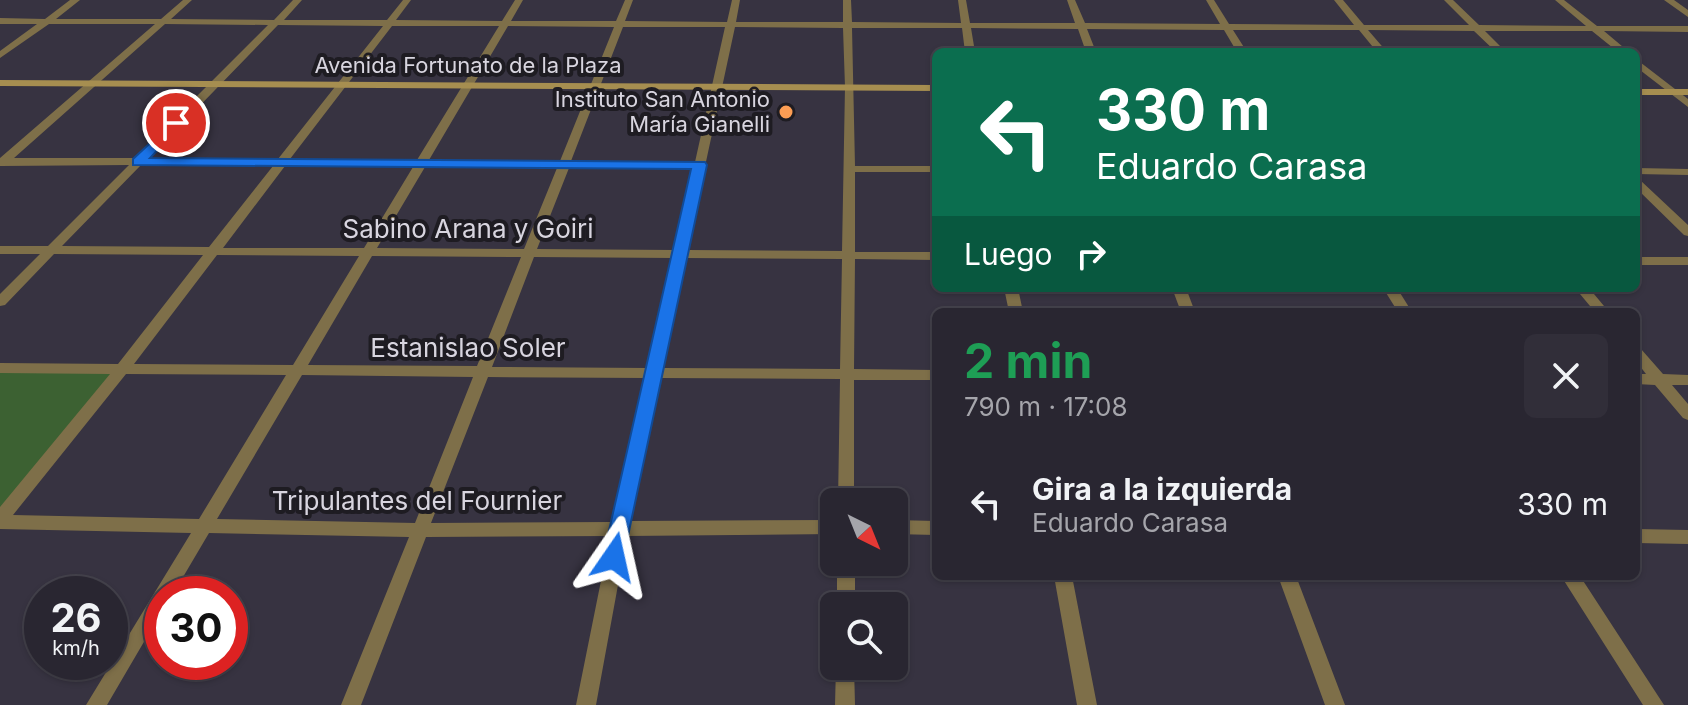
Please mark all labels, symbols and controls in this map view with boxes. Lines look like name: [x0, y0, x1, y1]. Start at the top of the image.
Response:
street label: Avenida Fortunato de la Plaza: [314, 52, 622, 78]
text: 330 m: [1096, 76, 1270, 144]
icon: left: [964, 80, 1068, 184]
place label: Instituto San Antonio María Gianelli: [555, 86, 770, 137]
pin: [142, 89, 210, 157]
icon: arrive: [154, 101, 198, 145]
marker: Instituto San Antonio María Gianelli: [777, 103, 795, 121]
text: Eduardo Carasa: [1096, 144, 1367, 188]
street label: Sabino Arana y Goiri: [342, 213, 594, 244]
icon: right: [1069, 232, 1113, 276]
text: Luego: [964, 236, 1053, 272]
text: 2 min: [964, 331, 1092, 390]
street label: Estanislao Soler: [370, 332, 566, 363]
button: close: [1524, 334, 1608, 418]
text: 790 m · 17:08: [964, 391, 1128, 422]
text: Gira a la izquierda: [1032, 471, 1292, 507]
icon: left: [964, 482, 1008, 526]
street label: Tripulantes del Fournier: [272, 485, 562, 516]
text: 330 m: [1517, 486, 1608, 522]
north arrow: [820, 488, 908, 576]
map controls: [820, 488, 908, 680]
text: Eduardo Carasa: [1032, 507, 1228, 538]
position arrow: [572, 515, 656, 599]
speed limit sign: 30: [144, 576, 248, 680]
button: search: [820, 592, 908, 680]
text: 26: [50, 593, 102, 642]
text: km/h: [52, 636, 100, 660]

